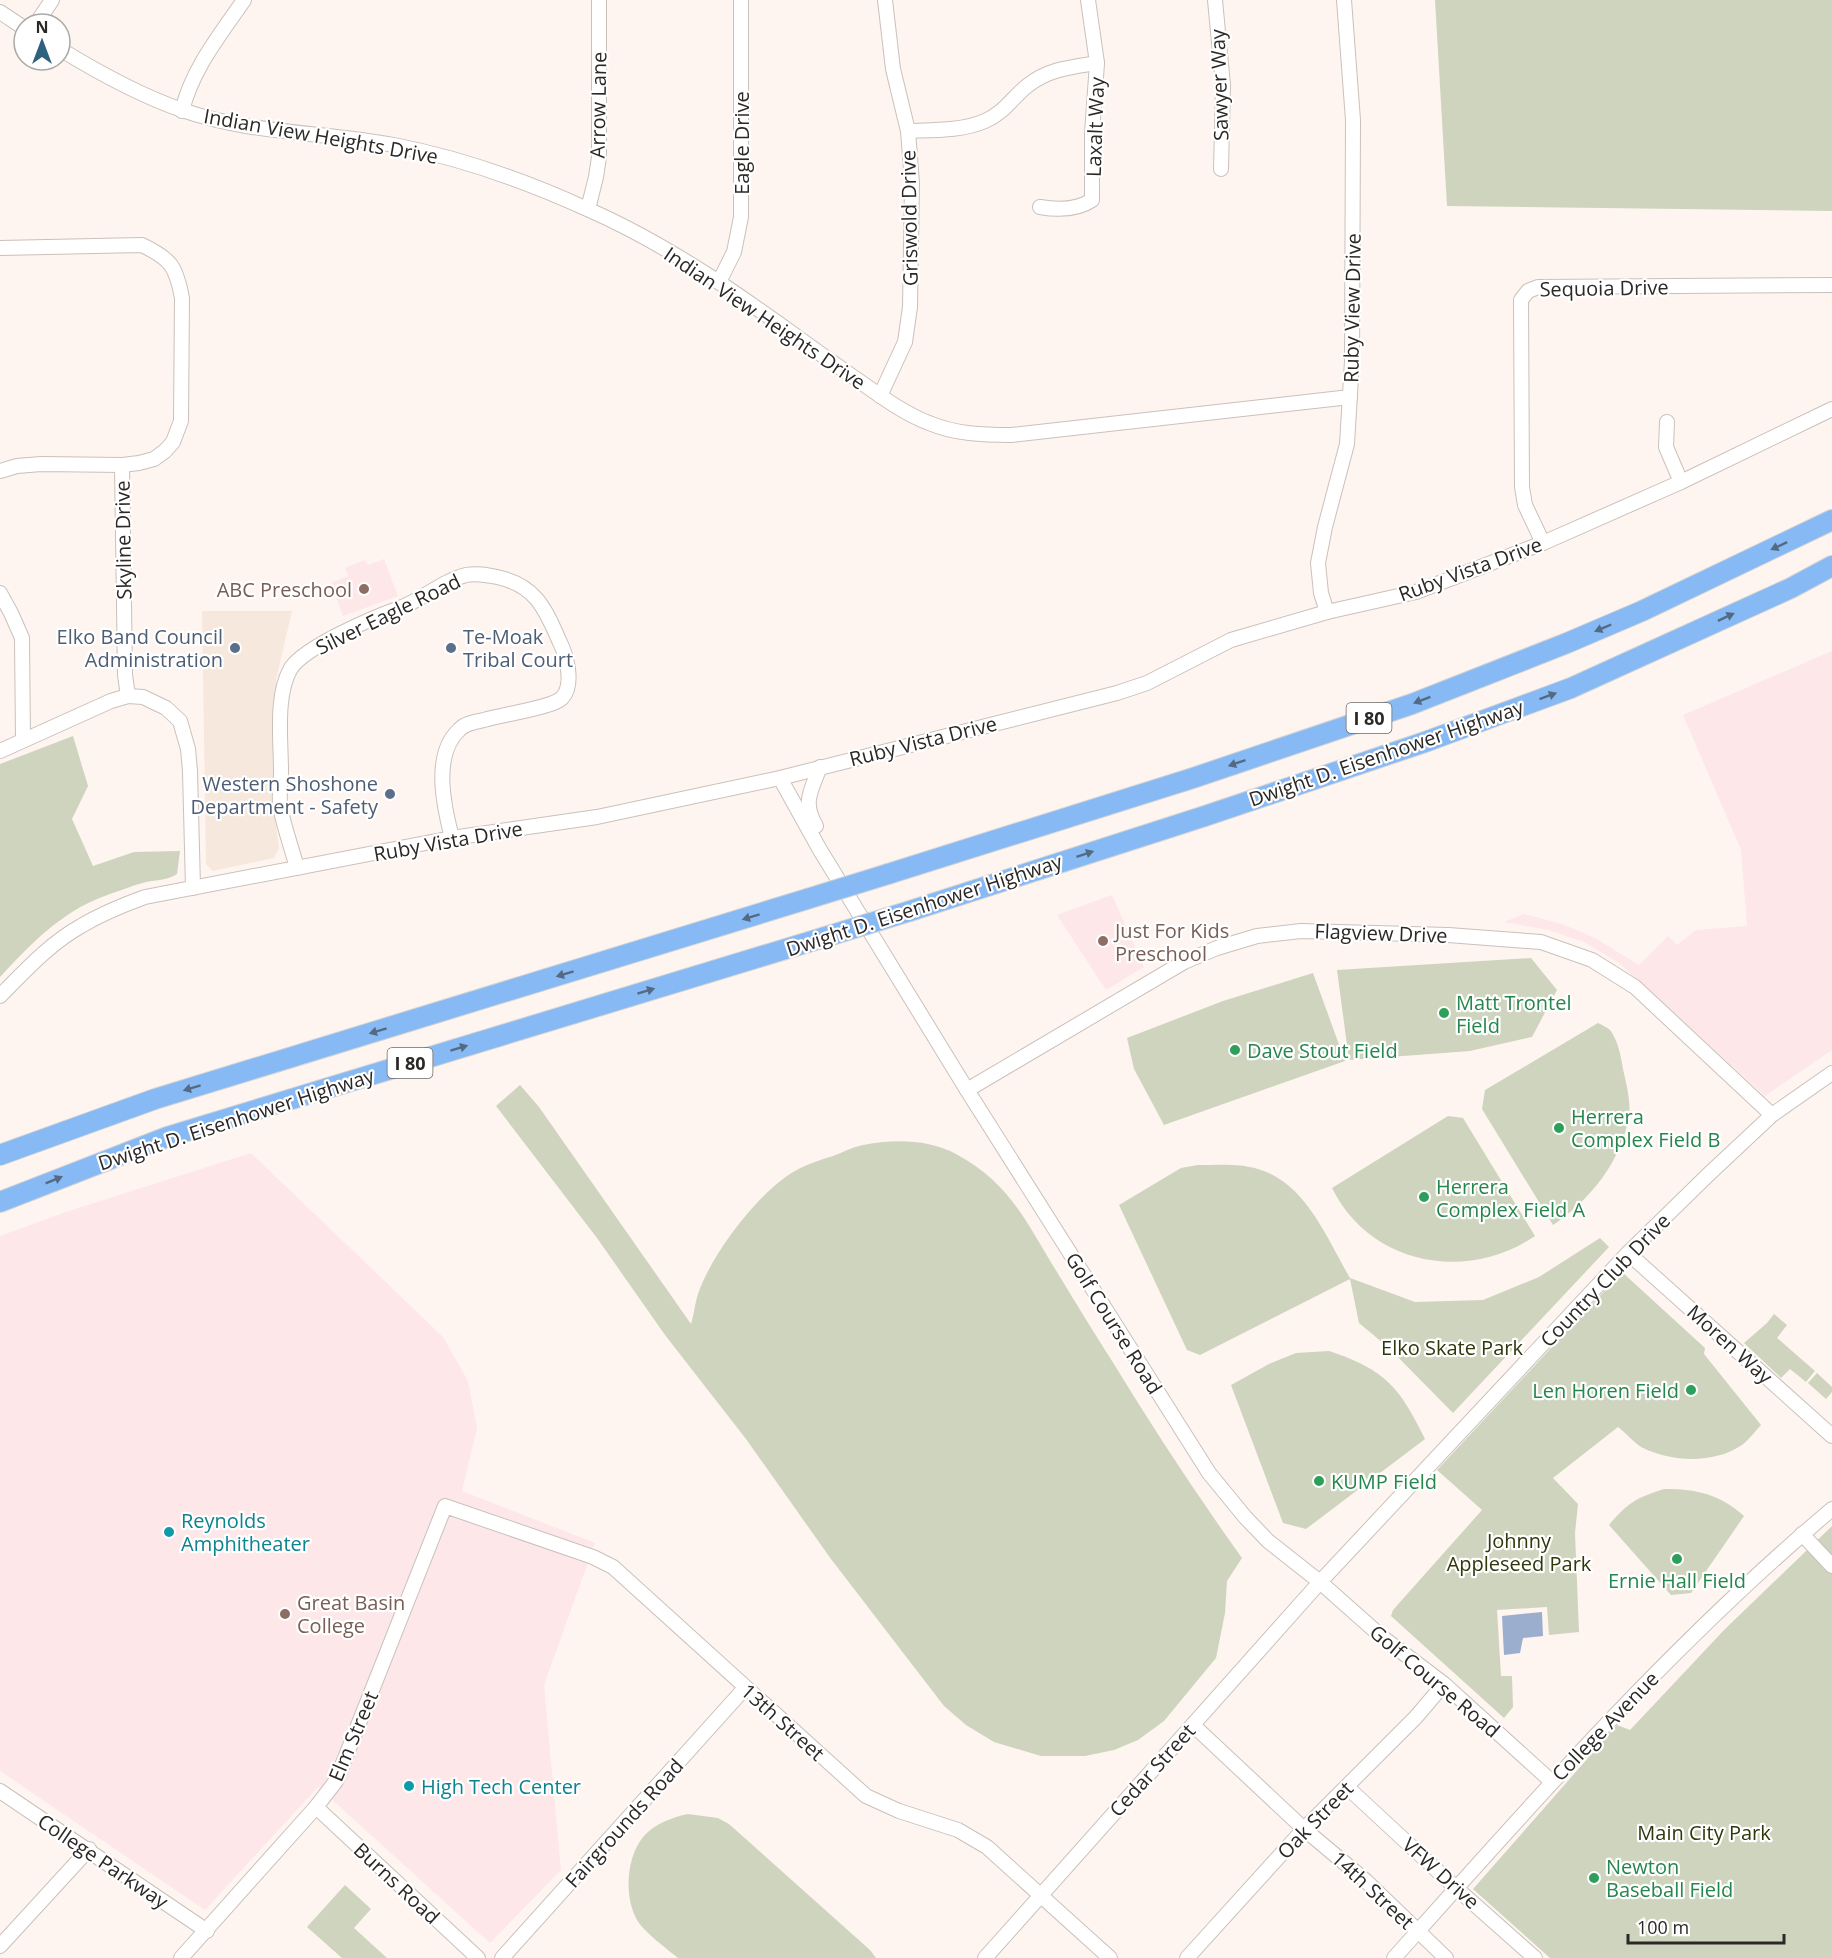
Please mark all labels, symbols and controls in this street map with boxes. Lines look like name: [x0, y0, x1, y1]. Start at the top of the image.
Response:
north arrow: [12, 12, 72, 72]
text: N: [35, 16, 49, 38]
street label: Sawyer Way: [1204, 28, 1234, 141]
street label: Arrow Lane: [584, 51, 612, 159]
street label: Laxalt Way: [1080, 76, 1110, 177]
street label: Eagle Drive: [728, 91, 755, 195]
street label: Indian View Heights Drive: [202, 102, 440, 170]
street label: Griswold Drive: [894, 150, 924, 286]
street label: Ruby View Drive: [1337, 233, 1367, 383]
street label: Indian View Heights Drive: [659, 240, 871, 396]
street label: Sequoia Drive: [1539, 273, 1669, 303]
street label: Skyline Drive: [108, 480, 138, 600]
street label: Ruby Vista Drive: [1394, 530, 1546, 608]
one-way arrow: [1771, 541, 1788, 550]
street label: Silver Eagle Road: [311, 567, 465, 661]
place label: ABC Preschool: [217, 576, 352, 603]
marker: ABC Preschool: [357, 582, 371, 596]
one-way arrow: [1718, 613, 1735, 622]
place label: Elko Band Council Administration: [57, 623, 223, 673]
place label: Te-Moak Tribal Court: [463, 623, 573, 673]
one-way arrow: [1593, 623, 1611, 633]
marker: Elko Band Council Administration: [228, 641, 242, 655]
marker: Te-Moak Tribal Court: [444, 641, 458, 655]
one-way arrow: [1539, 691, 1557, 701]
street label: Dwight D. Eisenhower Highway: [1245, 693, 1528, 813]
one-way arrow: [1412, 695, 1430, 705]
road number: I 80: [1346, 703, 1392, 733]
street label: Ruby Vista Drive: [846, 710, 1000, 772]
one-way arrow: [1228, 758, 1246, 768]
place label: Western Shoshone Department - Safety: [190, 770, 379, 820]
marker: Western Shoshone Department - Safety: [383, 787, 397, 801]
street label: Ruby Vista Drive: [371, 815, 525, 867]
street label: Dwight D. Eisenhower Highway: [783, 847, 1066, 962]
one-way arrow: [1076, 849, 1094, 858]
one-way arrow: [742, 912, 760, 922]
place label: Just For Kids Preschool: [1113, 917, 1229, 967]
street label: Flagview Drive: [1314, 917, 1448, 949]
marker: Just For Kids Preschool: [1096, 934, 1110, 948]
one-way arrow: [555, 970, 573, 979]
one-way arrow: [637, 986, 655, 996]
place label: Matt Trontel Field: [1456, 989, 1571, 1039]
marker: Matt Trontel Field: [1437, 1006, 1451, 1020]
one-way arrow: [369, 1027, 387, 1036]
place label: Dave Stout Field: [1247, 1037, 1398, 1064]
one-way arrow: [450, 1043, 468, 1052]
marker: Dave Stout Field: [1228, 1043, 1242, 1057]
road number: I 80: [388, 1048, 432, 1078]
street label: Dwight D. Eisenhower Highway: [95, 1061, 378, 1176]
one-way arrow: [183, 1084, 201, 1093]
place label: Herrera Complex Field B: [1571, 1103, 1720, 1153]
marker: Herrera Complex Field B: [1552, 1121, 1566, 1135]
place label: Herrera Complex Field A: [1436, 1173, 1585, 1223]
one-way arrow: [45, 1175, 63, 1184]
marker: Herrera Complex Field A: [1417, 1190, 1431, 1204]
street label: Country Club Drive: [1534, 1207, 1676, 1353]
street label: Golf Course Road: [1060, 1247, 1168, 1399]
street label: Moren Way: [1681, 1298, 1779, 1390]
park label: Elko Skate Park: [1381, 1334, 1523, 1361]
place label: Len Horen Field: [1532, 1377, 1679, 1404]
marker: Len Horen Field: [1684, 1383, 1698, 1397]
place label: KUMP Field: [1331, 1468, 1437, 1495]
marker: KUMP Field: [1312, 1474, 1326, 1488]
place label: Reynolds Amphitheater: [181, 1507, 310, 1557]
marker: Reynolds Amphitheater: [162, 1525, 176, 1539]
park label: Johnny Appleseed Park: [1447, 1527, 1592, 1577]
marker: Ernie Hall Field: [1670, 1552, 1684, 1566]
place label: Ernie Hall Field: [1608, 1567, 1746, 1594]
place label: Great Basin College: [297, 1589, 405, 1639]
marker: Great Basin College: [278, 1607, 292, 1621]
street label: Golf Course Road: [1364, 1618, 1506, 1744]
street label: College Avenue: [1546, 1665, 1664, 1787]
street label: 13th Street: [736, 1677, 830, 1767]
street label: Elm Street: [322, 1687, 384, 1785]
street label: Cedar Street: [1103, 1718, 1201, 1822]
street label: Fairgrounds Road: [559, 1753, 689, 1893]
place label: High Tech Center: [421, 1773, 581, 1800]
street label: Oak Street: [1271, 1775, 1359, 1865]
marker: High Tech Center: [402, 1779, 416, 1793]
street label: College Parkway: [33, 1807, 174, 1915]
park label: Main City Park: [1637, 1819, 1771, 1846]
street label: VFW Drive: [1397, 1831, 1485, 1915]
street label: Burns Road: [348, 1836, 446, 1930]
street label: 14th Street: [1326, 1845, 1420, 1935]
place label: Newton Baseball Field: [1606, 1853, 1733, 1903]
marker: Newton Baseball Field: [1587, 1871, 1601, 1885]
scale bar: [1628, 1907, 1784, 1945]
text: 100 m: [1637, 1915, 1689, 1939]

